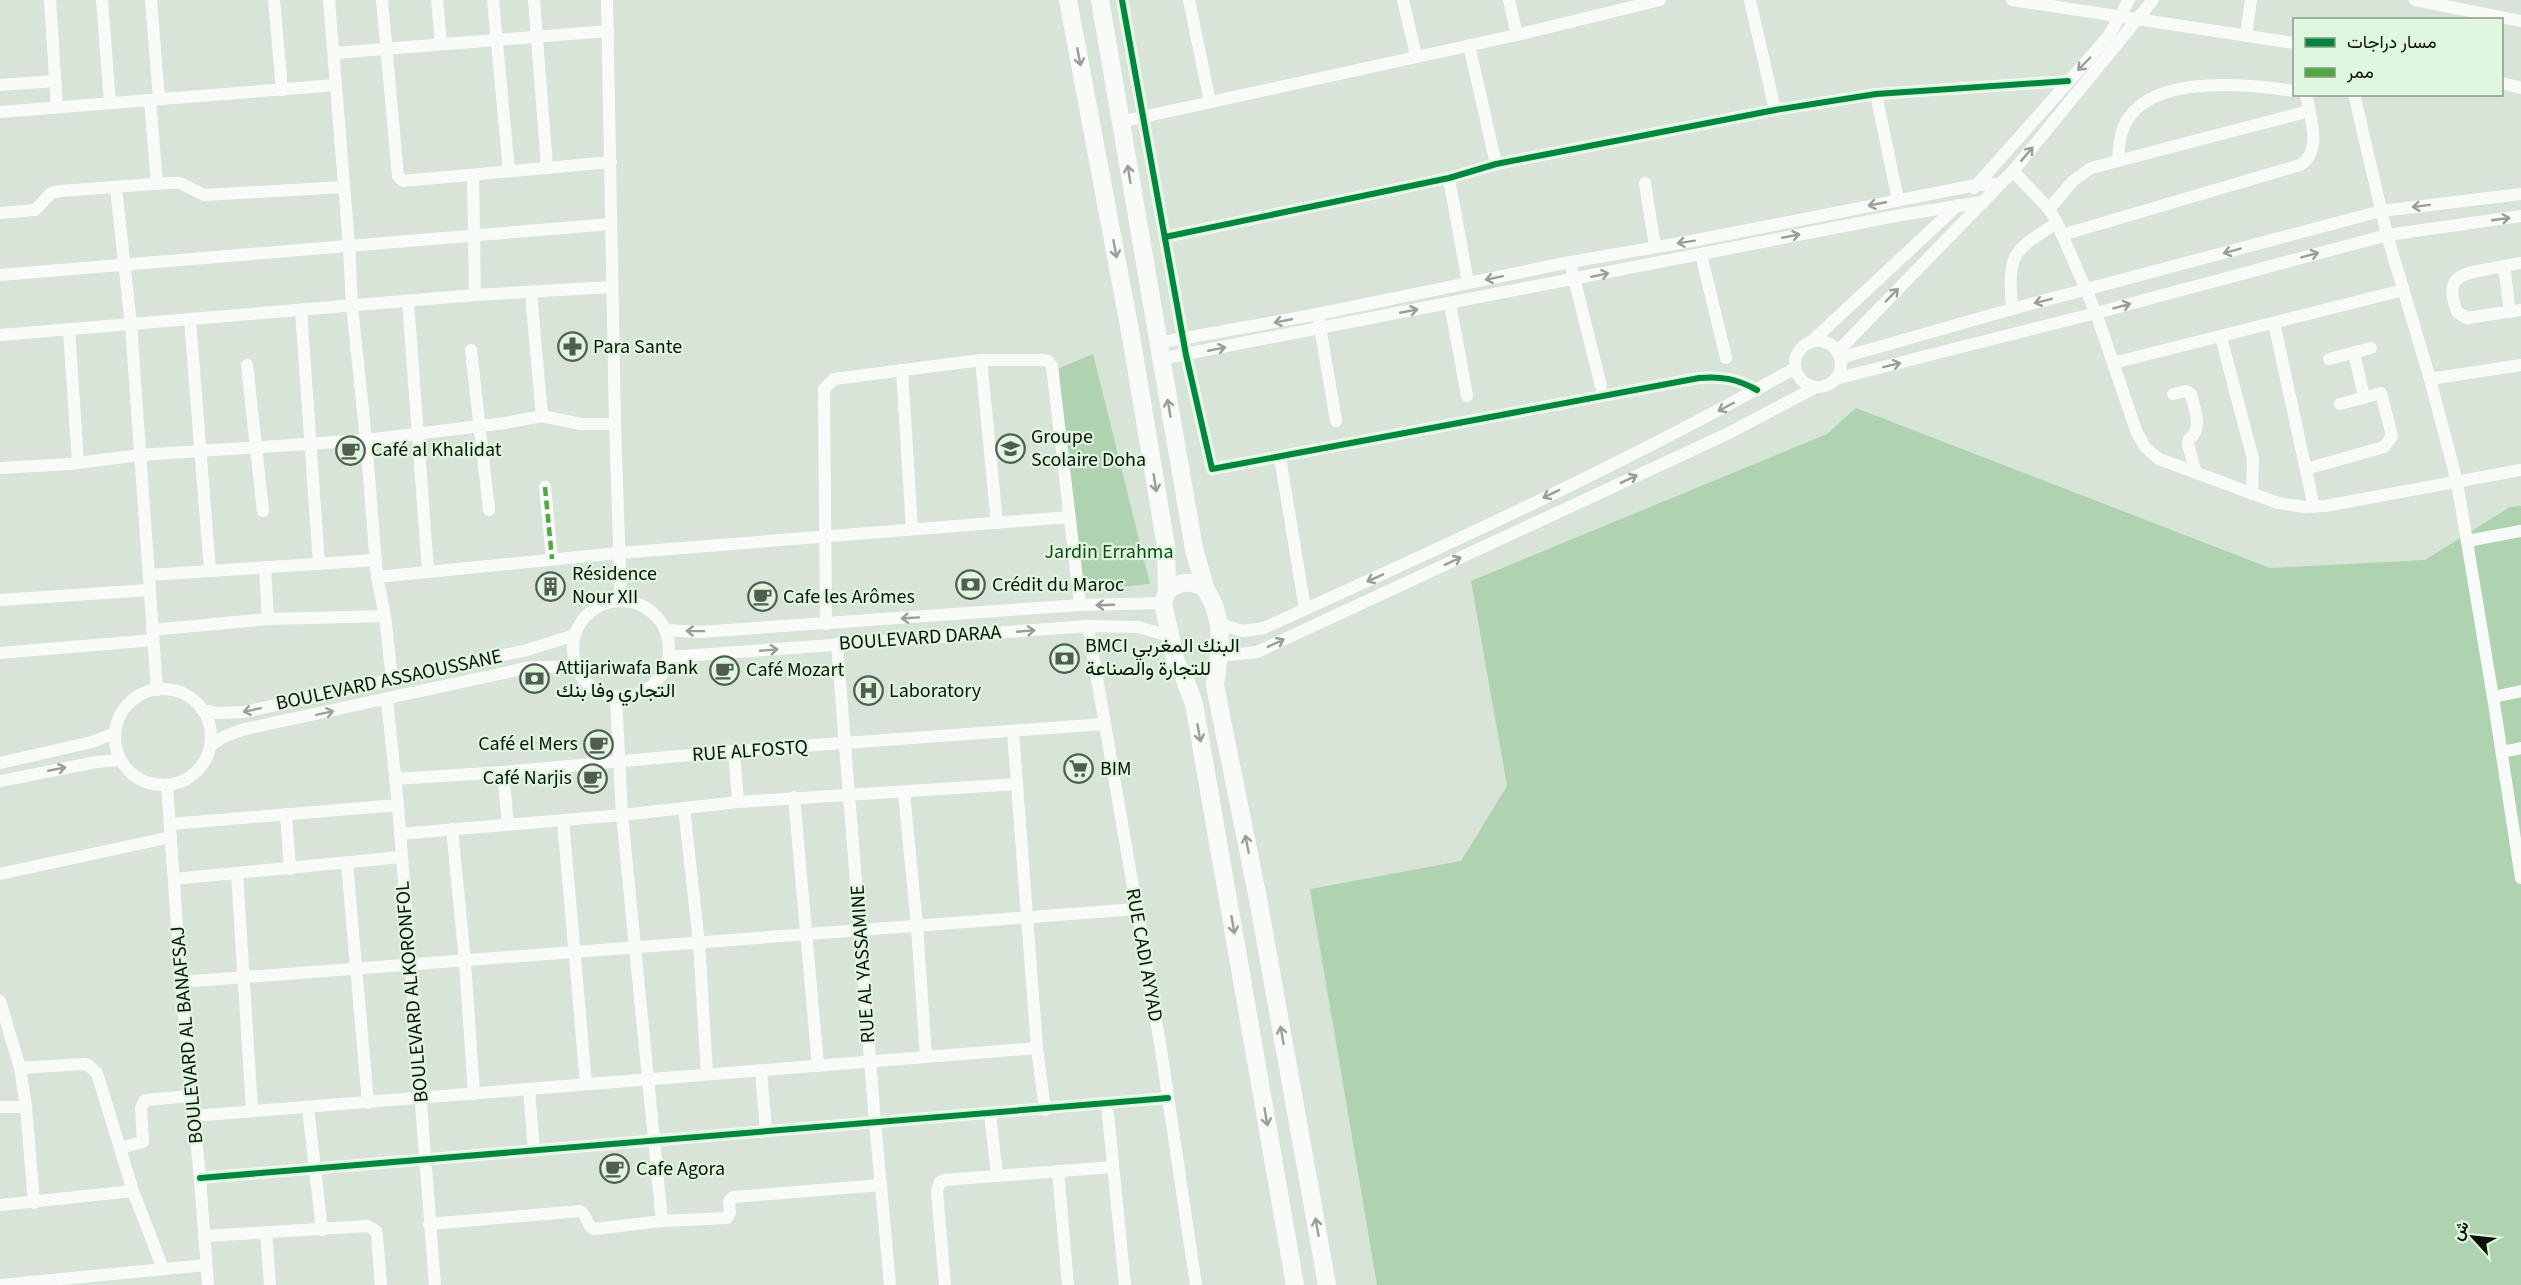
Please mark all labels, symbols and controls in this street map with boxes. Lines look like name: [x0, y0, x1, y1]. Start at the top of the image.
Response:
legend: [2293, 18, 2503, 96]
text: مسار دراجات: [2347, 30, 2437, 55]
one-way arrow: [1074, 47, 1085, 67]
one-way arrow: [2077, 57, 2091, 72]
text: ممر: [2346, 60, 2374, 85]
one-way arrow: [2020, 147, 2034, 162]
one-way arrow: [1123, 165, 1134, 184]
one-way arrow: [1868, 199, 1888, 210]
one-way arrow: [2412, 201, 2432, 212]
one-way arrow: [2491, 213, 2511, 224]
one-way arrow: [1781, 230, 1801, 241]
one-way arrow: [1677, 236, 1696, 247]
one-way arrow: [1110, 239, 1121, 259]
one-way arrow: [2223, 246, 2242, 257]
one-way arrow: [2300, 249, 2319, 261]
one-way arrow: [1591, 268, 1610, 280]
one-way arrow: [1485, 272, 1504, 284]
one-way arrow: [1885, 287, 1900, 302]
one-way arrow: [2034, 295, 2053, 307]
one-way arrow: [2112, 300, 2131, 311]
one-way arrow: [1398, 305, 1418, 316]
one-way arrow: [1273, 316, 1293, 327]
pharmacy icon: Para Sante: [556, 331, 588, 363]
place label: Para Sante: [593, 333, 682, 361]
one-way arrow: [1207, 343, 1227, 354]
one-way arrow: [1882, 358, 1901, 370]
one-way arrow: [1163, 398, 1174, 418]
one-way arrow: [1717, 402, 1735, 413]
place label: Groupe Scolaire Doha: [1031, 423, 1146, 474]
school or university icon: Groupe Scolaire Doha: [994, 433, 1026, 465]
cafe icon: Café al Khalidat: [334, 434, 366, 466]
place label: Café al Khalidat: [371, 436, 502, 464]
one-way arrow: [1150, 472, 1161, 492]
one-way arrow: [1620, 473, 1638, 484]
one-way arrow: [1543, 489, 1561, 501]
park label: Jardin Errahma: [1045, 538, 1173, 566]
one-way arrow: [1443, 555, 1461, 566]
place label: Résidence Nour XII: [572, 560, 657, 611]
bank icon: Crédit du Maroc: [955, 569, 987, 601]
building icon: Résidence Nour XII: [535, 570, 567, 602]
place label: Crédit du Maroc: [992, 571, 1124, 599]
one-way arrow: [1367, 572, 1385, 584]
cafe icon: Cafe les Arômes: [746, 581, 778, 613]
place label: Cafe les Arômes: [783, 583, 915, 611]
one-way arrow: [1095, 599, 1115, 610]
one-way arrow: [901, 613, 921, 624]
street label: BOULEVARD DARAA: [838, 618, 1002, 658]
one-way arrow: [1016, 625, 1036, 636]
one-way arrow: [685, 626, 705, 637]
place label: BMCI البنك المغربي للتجارة والصناعة: [1085, 632, 1240, 683]
one-way arrow: [1266, 636, 1284, 648]
street label: BOULEVARD ASSAOUSSANE: [273, 642, 505, 718]
bank icon: BMCI البنك المغربي للتجارة والصناعة: [1048, 642, 1080, 674]
one-way arrow: [758, 644, 778, 655]
place label: Attijariwafa Bank التجاري وفا بنك: [556, 654, 698, 707]
cafe icon: Café Mozart: [709, 654, 741, 686]
place label: Café Mozart: [746, 656, 844, 684]
bank icon: Attijariwafa Bank التجاري وفا بنك: [519, 663, 551, 695]
hospital icon: Laboratory: [852, 675, 884, 707]
place label: Laboratory: [889, 677, 982, 705]
one-way arrow: [243, 705, 263, 716]
one-way arrow: [315, 707, 335, 718]
one-way arrow: [1194, 723, 1205, 742]
cafe icon: Café el Mers: [583, 728, 615, 760]
place label: Café el Mers: [478, 730, 578, 758]
street label: RUE ALFOSTQ: [691, 733, 809, 769]
supermarket icon: BIM: [1063, 753, 1095, 785]
place label: BIM: [1100, 755, 1132, 783]
cafe icon: Café Narjis: [577, 762, 609, 794]
one-way arrow: [47, 763, 67, 774]
place label: Café Narjis: [483, 764, 572, 792]
one-way arrow: [1241, 834, 1252, 854]
street label: BOULEVARD ALKORONFOL: [388, 880, 436, 1104]
street label: RUE AL YASSAMINE: [843, 884, 883, 1044]
street label: RUE CADI AYYAD: [1118, 886, 1170, 1024]
one-way arrow: [1227, 915, 1238, 934]
street label: BOULEVARD AL BANAFSAJ: [164, 925, 210, 1145]
one-way arrow: [1276, 1026, 1287, 1046]
one-way arrow: [1260, 1107, 1271, 1127]
cafe icon: Cafe Agora: [599, 1153, 631, 1185]
place label: Cafe Agora: [636, 1155, 725, 1183]
north arrow: [2443, 1207, 2503, 1267]
text: ش: [2446, 1217, 2475, 1244]
one-way arrow: [1311, 1218, 1322, 1238]

